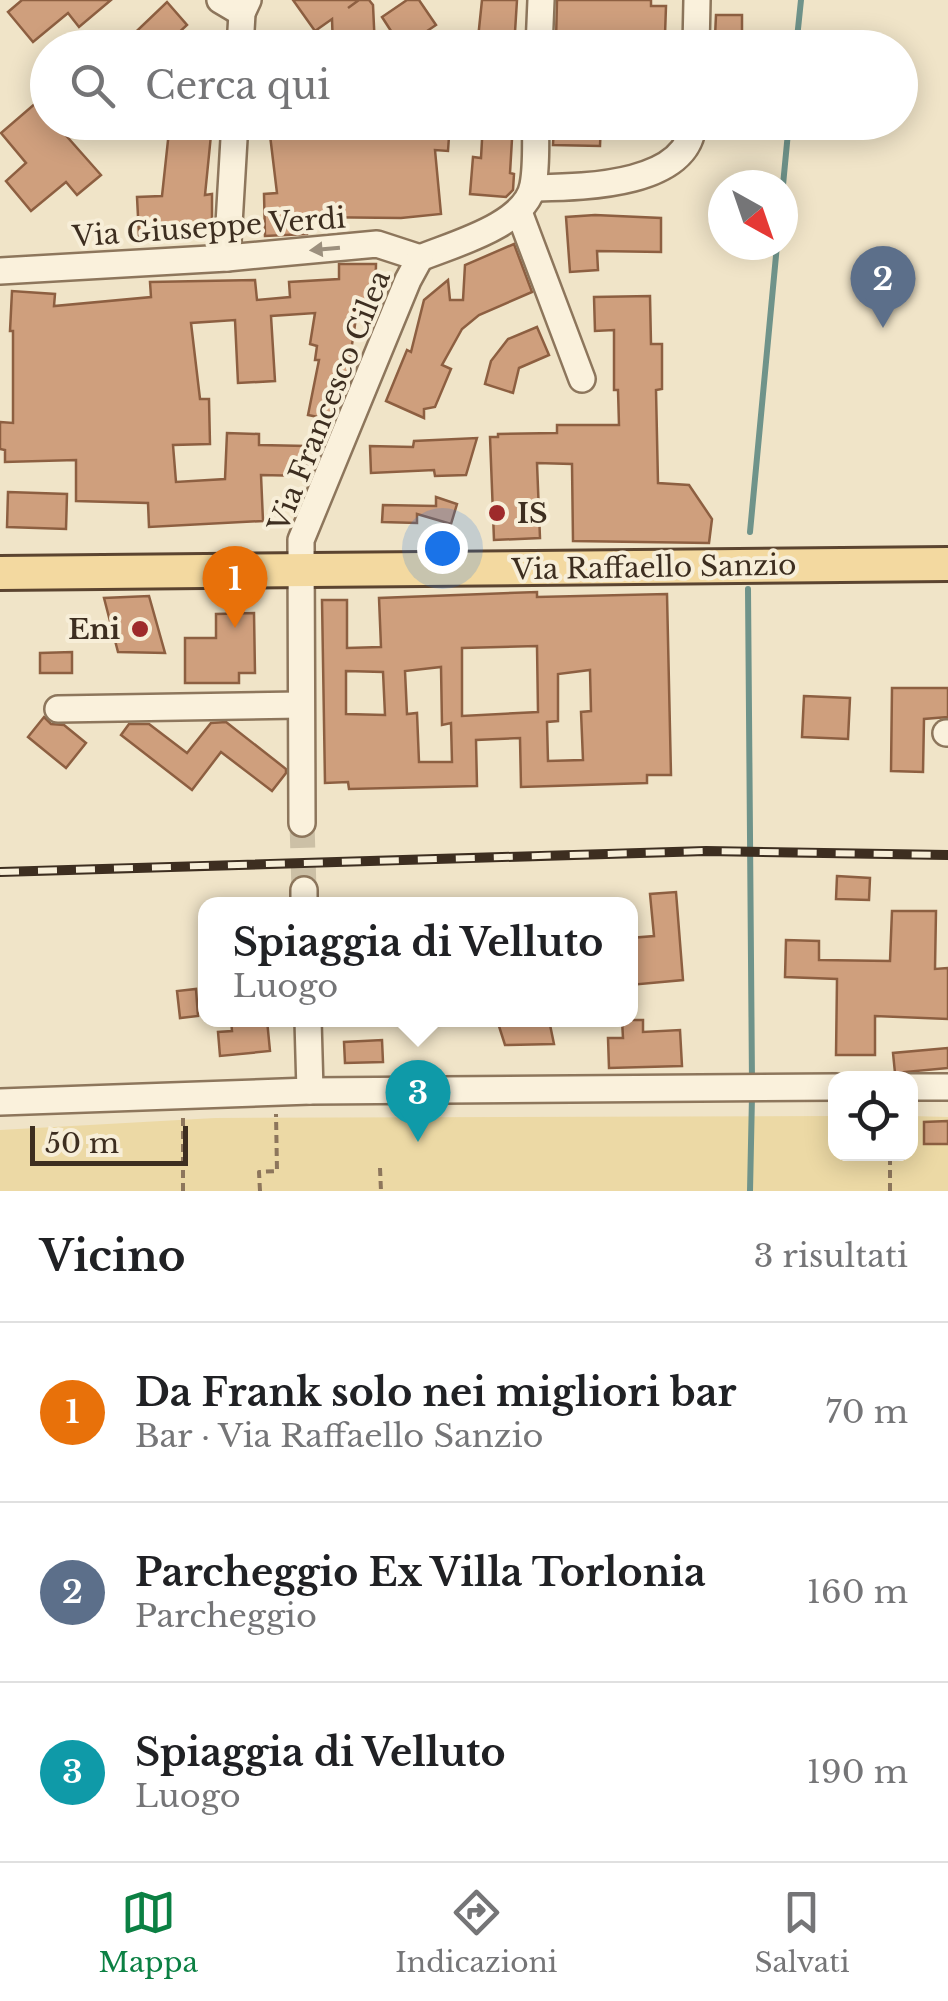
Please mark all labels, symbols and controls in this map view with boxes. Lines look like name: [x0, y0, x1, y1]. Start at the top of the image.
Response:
search box: [30, 30, 918, 140]
icon: search: [65, 58, 120, 113]
text: Cerca qui: [145, 62, 330, 109]
north arrow: [708, 170, 798, 260]
street label: Via Giuseppe Verdi: [70, 200, 347, 255]
one-way arrow: [309, 242, 341, 258]
pin: 2: [850, 245, 916, 328]
street label: Via Francesco Cilea: [261, 265, 398, 538]
place label: IS: [517, 496, 548, 531]
marker: IS: [486, 502, 508, 524]
your location: [417, 523, 468, 574]
pin: 1: [202, 546, 268, 628]
street label: Via Raffaello Sanzio: [510, 548, 797, 588]
place label: Eni: [68, 612, 120, 647]
marker: Eni: [129, 618, 151, 640]
popup: [198, 897, 638, 1027]
text: Spiaggia di Velluto: [233, 919, 603, 966]
text: Luogo: [233, 966, 338, 1006]
pin: 3: [386, 1060, 450, 1142]
map controls: [828, 1071, 918, 1161]
button: locate: [828, 1071, 918, 1161]
scale bar: [30, 1121, 188, 1166]
text: 50 m: [45, 1126, 119, 1161]
text: Vicino: [40, 1230, 185, 1282]
text: 3 risultati: [754, 1236, 908, 1276]
text: Da Frank solo nei migliori bar: [135, 1369, 736, 1416]
text: 1: [66, 1392, 79, 1432]
text: 70 m: [826, 1392, 908, 1432]
text: Bar · Via Raffaello Sanzio: [135, 1416, 543, 1456]
text: Parcheggio Ex Villa Torlonia: [135, 1549, 706, 1596]
text: 2: [62, 1572, 83, 1612]
text: 160 m: [807, 1572, 908, 1612]
text: Parcheggio: [135, 1596, 317, 1636]
text: Spiaggia di Velluto: [135, 1729, 506, 1776]
text: 3: [62, 1752, 83, 1792]
text: 190 m: [807, 1752, 908, 1792]
text: Luogo: [135, 1776, 241, 1816]
tab: Mappa: [99, 1885, 198, 1980]
tab: Indicazioni: [395, 1885, 557, 1980]
tab: Salvati: [755, 1885, 849, 1980]

